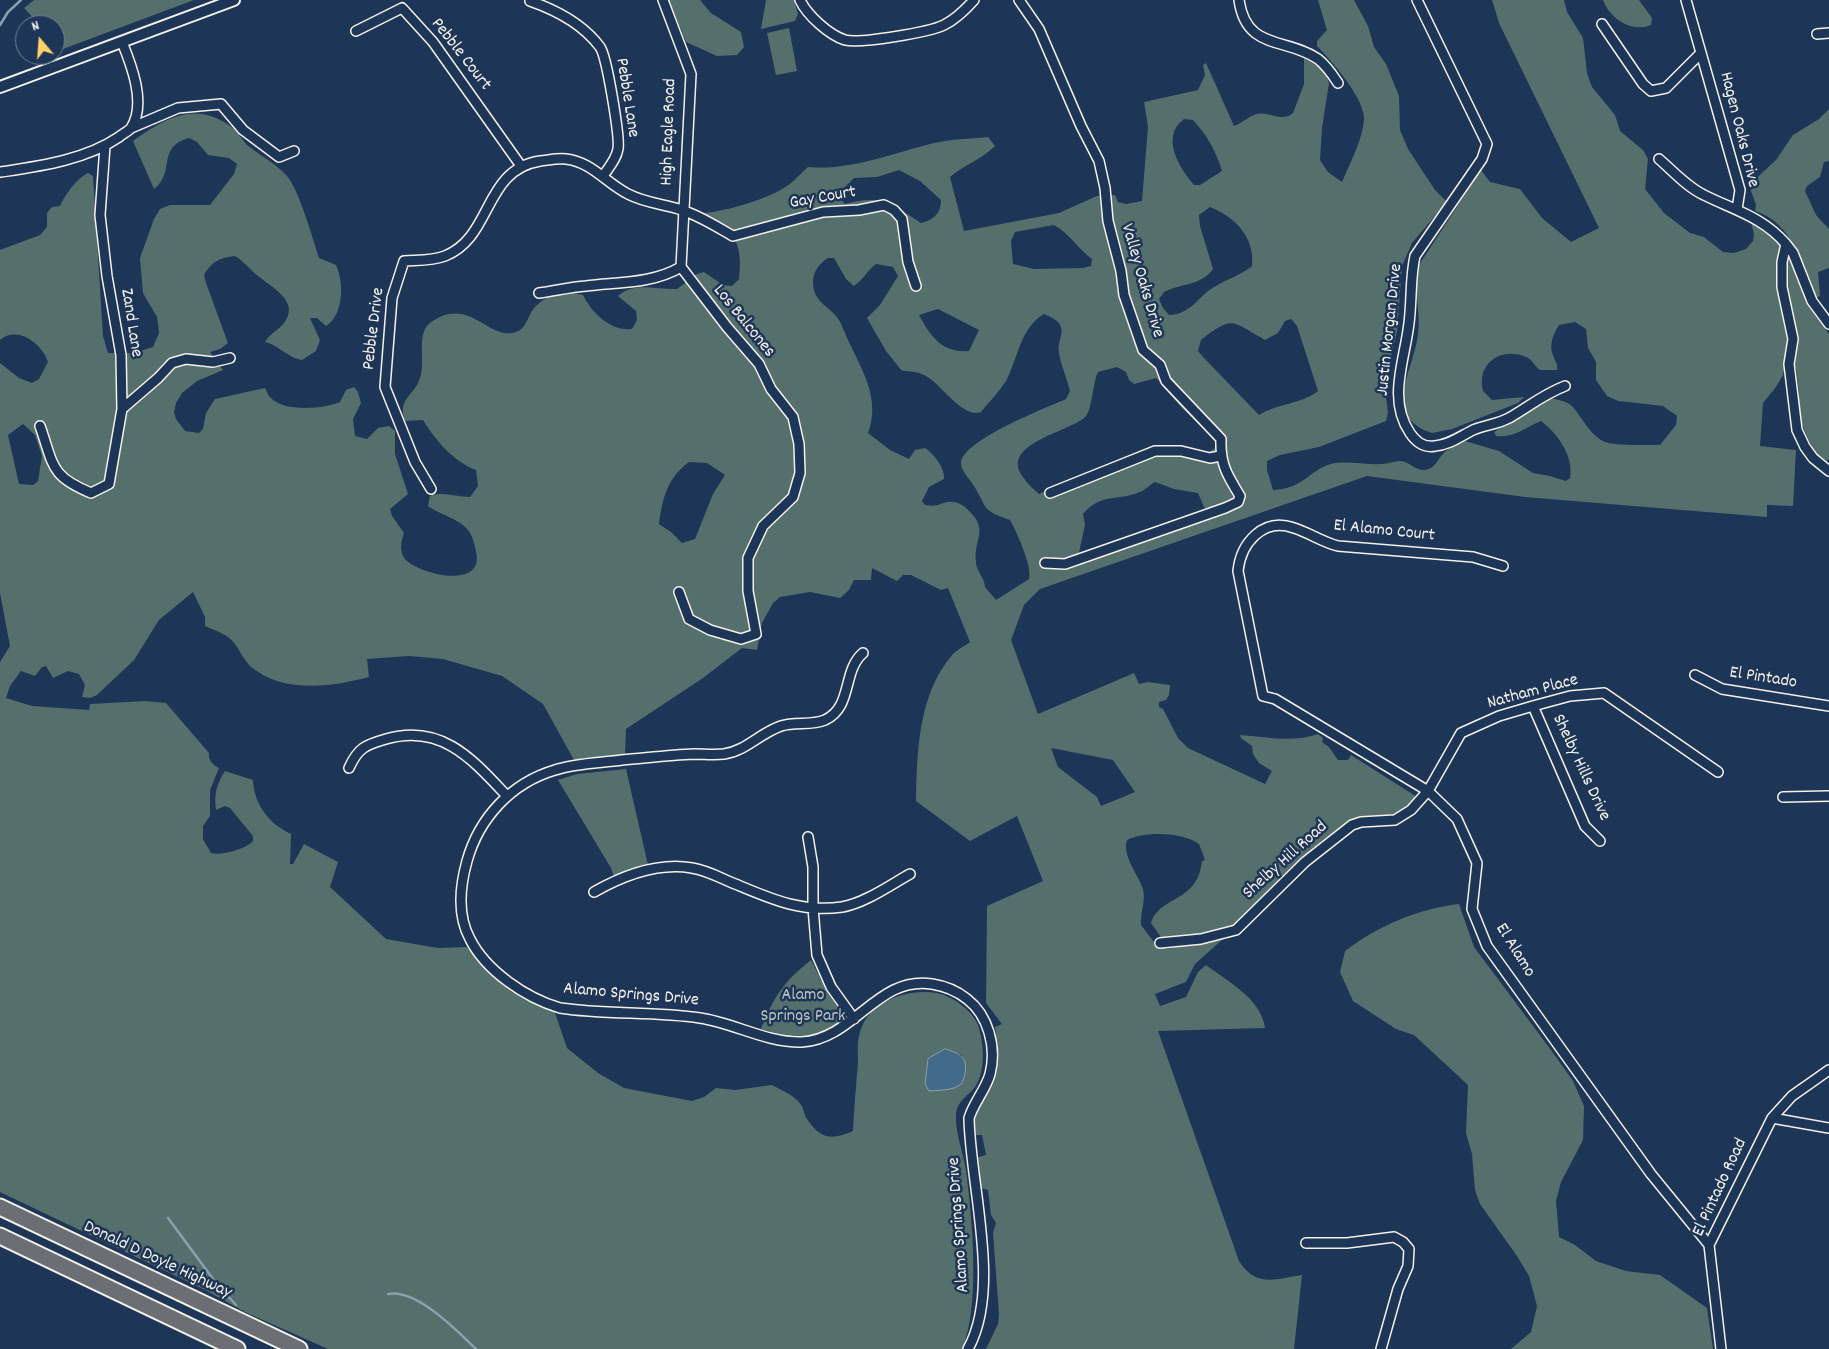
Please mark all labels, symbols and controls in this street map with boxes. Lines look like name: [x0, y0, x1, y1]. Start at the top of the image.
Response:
street label: Pebble Court: [425, 14, 495, 96]
north arrow: [15, 15, 65, 65]
text: N: [29, 16, 42, 37]
street label: Pebble Lane: [609, 57, 643, 139]
street label: Hagen Oaks Drive: [1713, 70, 1763, 190]
street label: High Eagle Road: [657, 78, 683, 186]
street label: Gay Court: [788, 183, 858, 215]
street label: Valley Oaks Drive: [1114, 222, 1168, 340]
street label: Justin Morgan Drive: [1373, 263, 1409, 397]
street label: Los Balcones: [707, 281, 779, 363]
street label: Zand Lane: [114, 287, 146, 359]
street label: Pebble Drive: [359, 287, 391, 371]
street label: El Alamo Court: [1332, 516, 1436, 548]
street label: El Pintado: [1728, 663, 1798, 695]
street label: Natham Place: [1485, 671, 1581, 715]
street label: Shelby Hills Drive: [1546, 711, 1614, 825]
street label: Shelby Hill Road: [1239, 817, 1333, 905]
street label: El Alamo: [1489, 920, 1539, 982]
street label: Alamo Springs Drive: [562, 979, 700, 1013]
park label: Alamo Springs Park: [761, 986, 845, 1028]
street label: El Pintado Road: [1689, 1136, 1753, 1240]
street label: Alamo Springs Drive: [944, 1156, 976, 1294]
street label: Donald D Doyle Highway: [79, 1217, 235, 1305]

